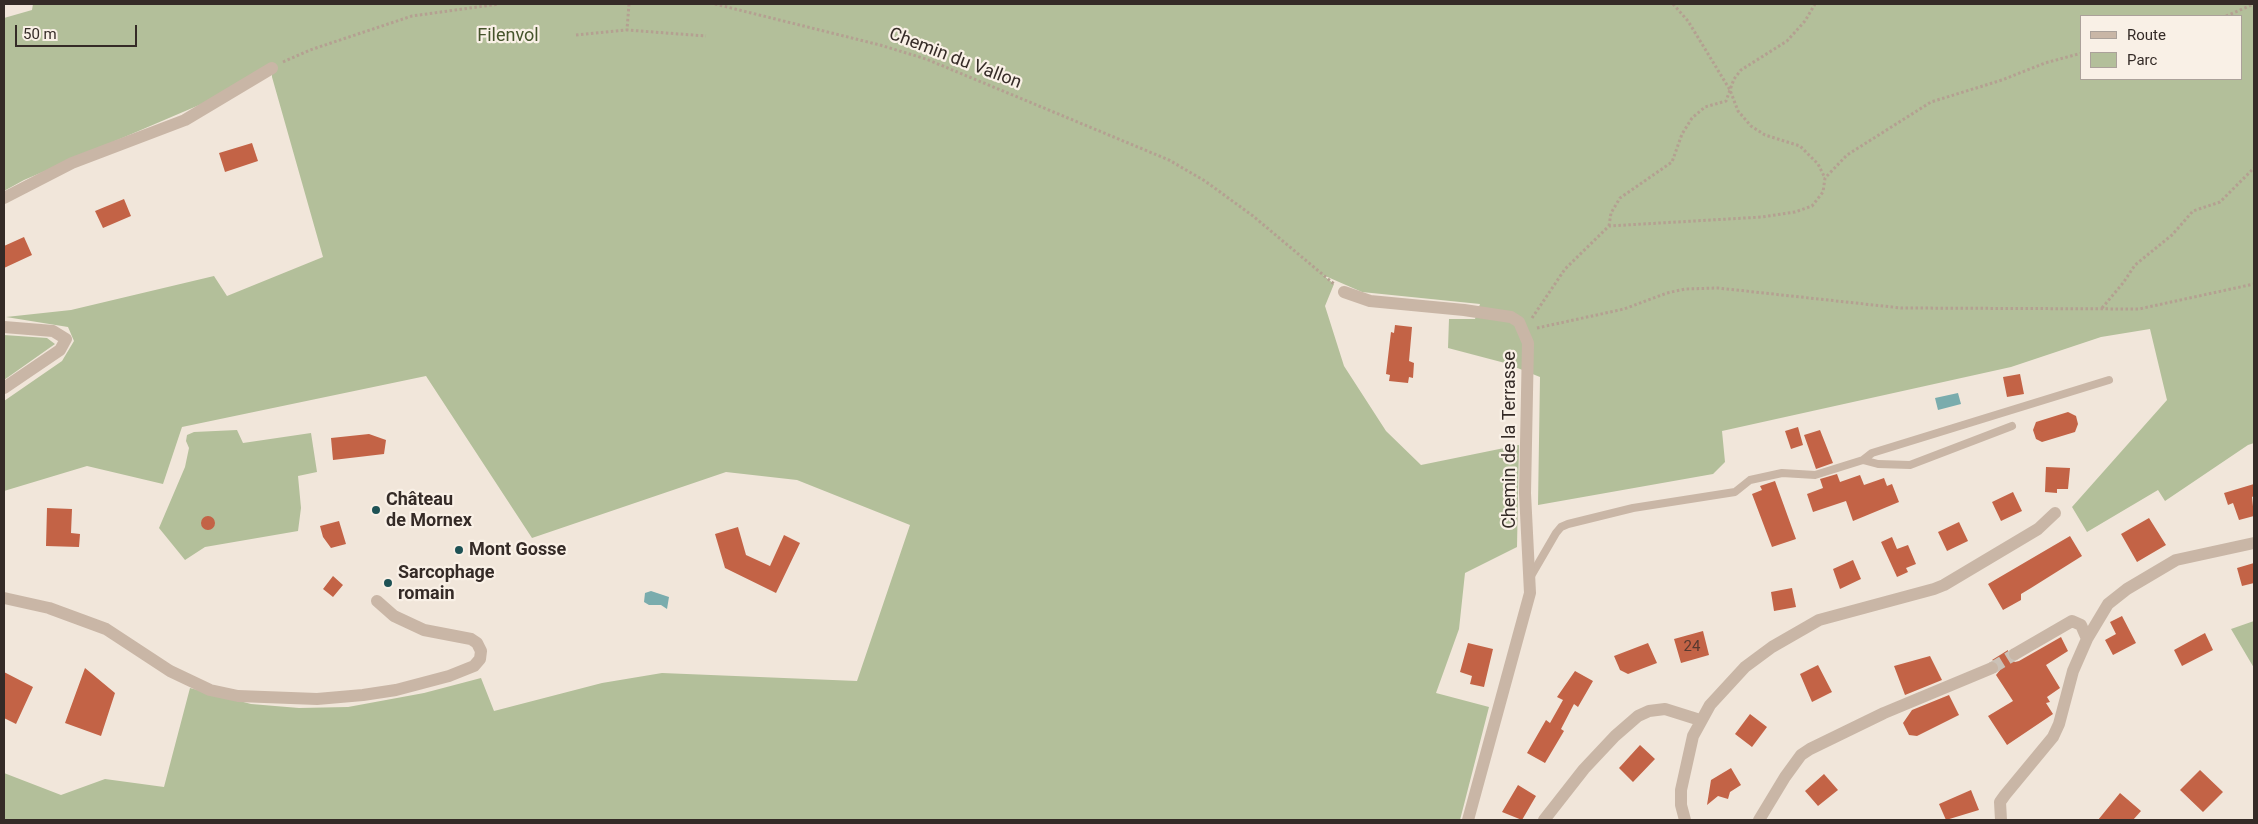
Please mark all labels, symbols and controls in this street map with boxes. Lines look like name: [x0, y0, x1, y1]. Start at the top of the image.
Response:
scale bar: [18, 15, 140, 47]
legend: [2080, 15, 2243, 80]
street label: Chemin du Vallon: [886, 24, 1024, 94]
text: 50 m: [23, 25, 57, 43]
park label: Filenvol: [477, 25, 539, 47]
text: Route: [2127, 26, 2166, 44]
text: Parc: [2127, 51, 2157, 69]
street label: Chemin de la Terrasse: [1499, 351, 1521, 529]
place label: Château de Mornex: [386, 489, 472, 532]
marker: Château de Mornex: [370, 504, 382, 516]
place label: Mont Gosse: [469, 539, 566, 561]
marker: Mont Gosse: [453, 544, 465, 556]
place label: Sarcophage romain: [398, 562, 495, 604]
marker: Sarcophage romain: [382, 577, 394, 589]
house number: 24: [1684, 638, 1700, 656]

